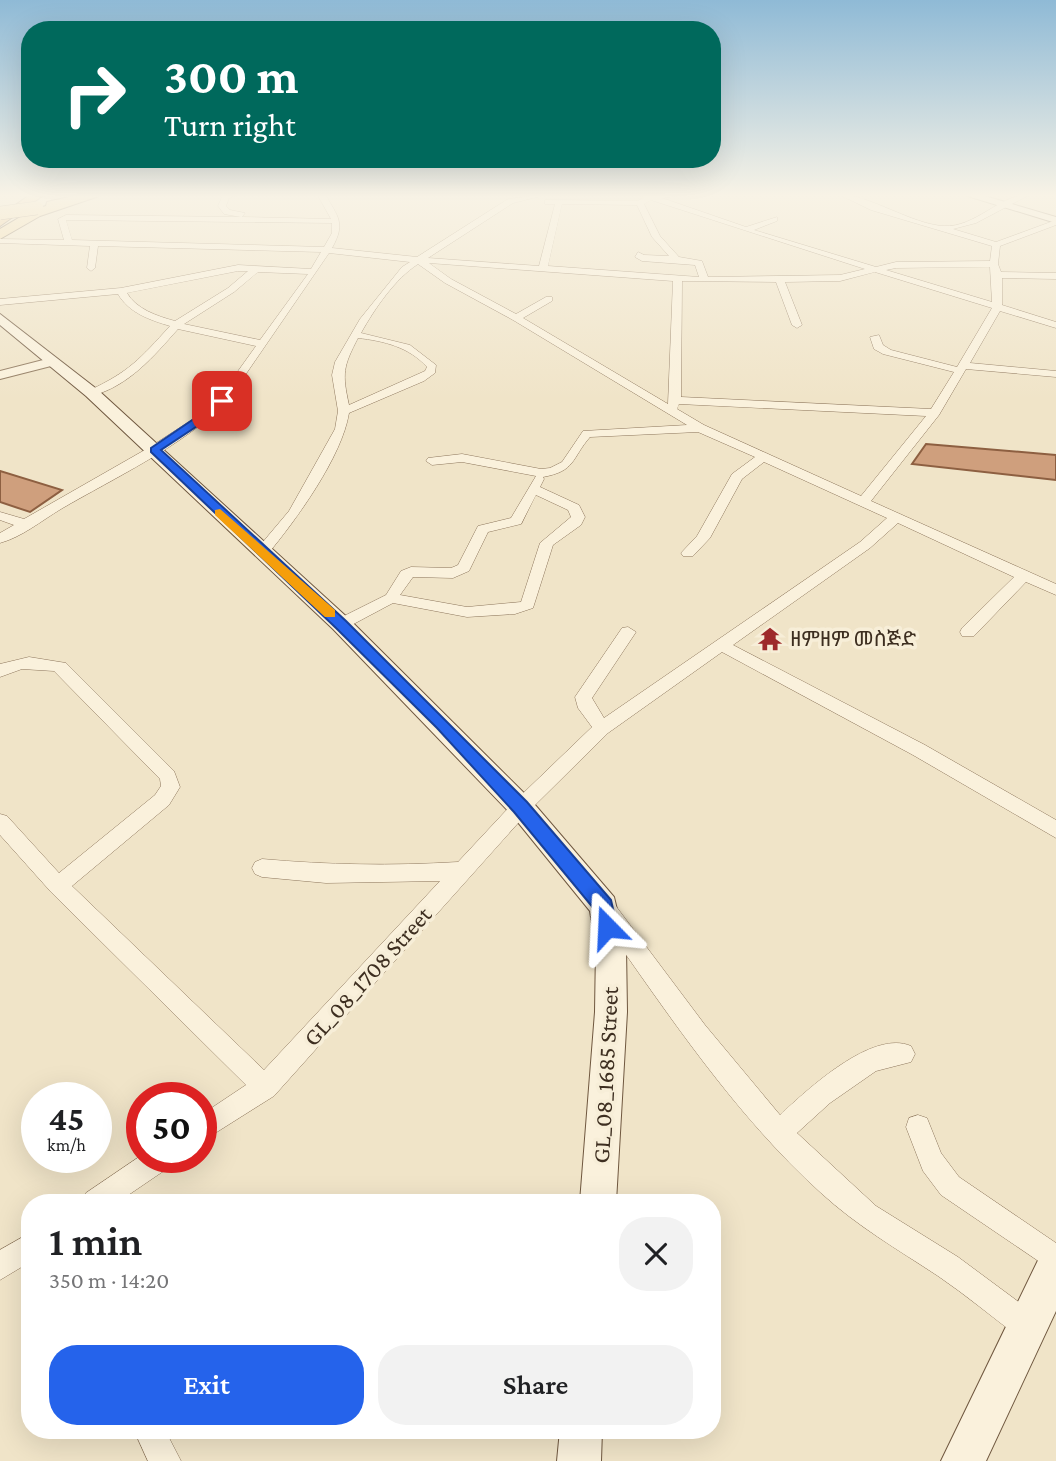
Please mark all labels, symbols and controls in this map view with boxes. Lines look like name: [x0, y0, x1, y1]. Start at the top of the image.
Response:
icon: right: [49, 49, 140, 140]
text: 300 m: [164, 49, 298, 104]
text: Turn right: [164, 107, 296, 143]
pin: [192, 371, 252, 431]
icon: arrive: [203, 382, 241, 420]
temple icon: ዘምዘም መስጅድ: [756, 625, 784, 653]
place label: ዘምዘም መስጅድ: [790, 627, 916, 651]
position arrow: [570, 890, 644, 964]
street label: GL_08_1708 Street: [297, 900, 437, 1051]
street label: GL_08_1685 Street: [587, 985, 623, 1164]
speed limit sign: 50: [126, 1082, 217, 1173]
text: 45: [49, 1099, 84, 1138]
text: km/h: [47, 1135, 86, 1155]
text: 1 min: [49, 1217, 142, 1264]
button: close: [619, 1217, 693, 1291]
text: 350 m · 14:20: [49, 1267, 169, 1293]
button: Exit: [49, 1345, 364, 1425]
button: Share: [378, 1345, 693, 1425]

